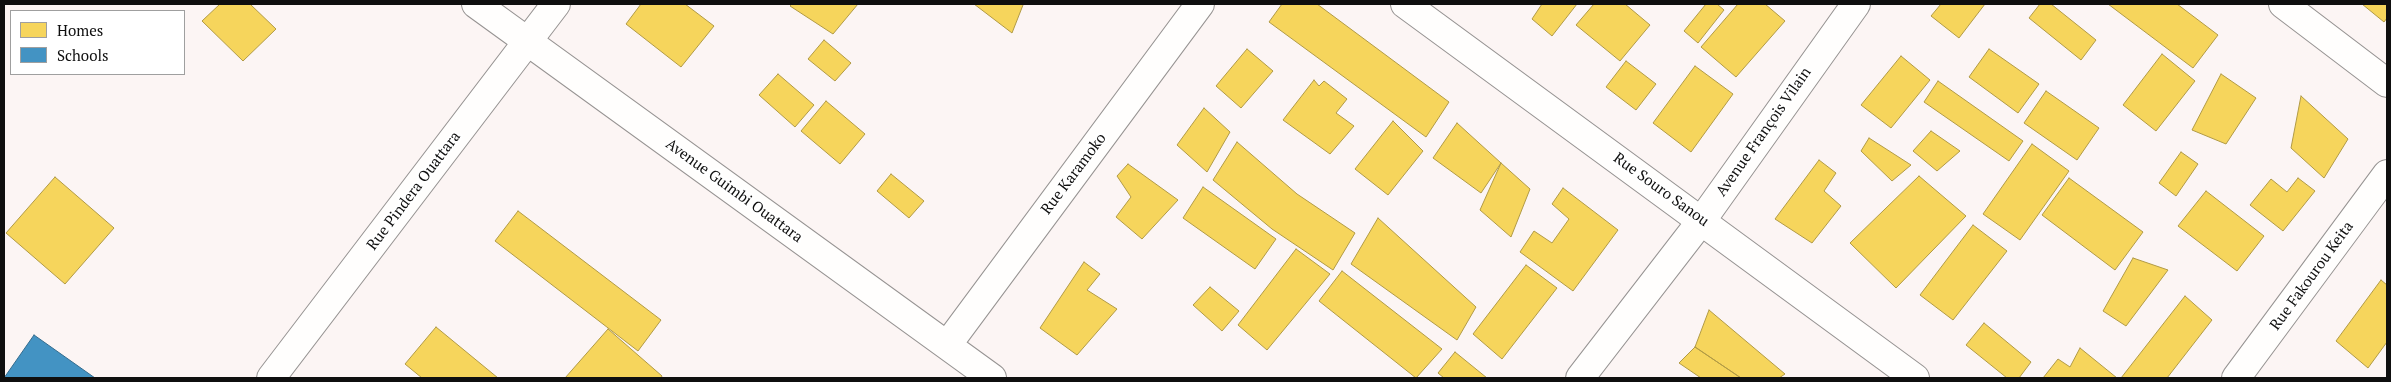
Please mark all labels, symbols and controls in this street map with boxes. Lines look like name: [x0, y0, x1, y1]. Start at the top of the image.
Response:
legend: [10, 10, 185, 75]
text: Homes: [57, 20, 103, 40]
text: Schools: [57, 45, 108, 65]
street label: Avenue François Vilain: [1713, 64, 1815, 200]
street label: Rue Pindera Ouattara: [364, 128, 464, 254]
street label: Rue Karamoko: [1038, 130, 1110, 218]
street label: Avenue Guimbi Ouattara: [662, 135, 806, 247]
street label: Rue Souro Sanou: [1610, 149, 1712, 231]
street label: Rue Fakourou Keita: [2267, 218, 2357, 334]

